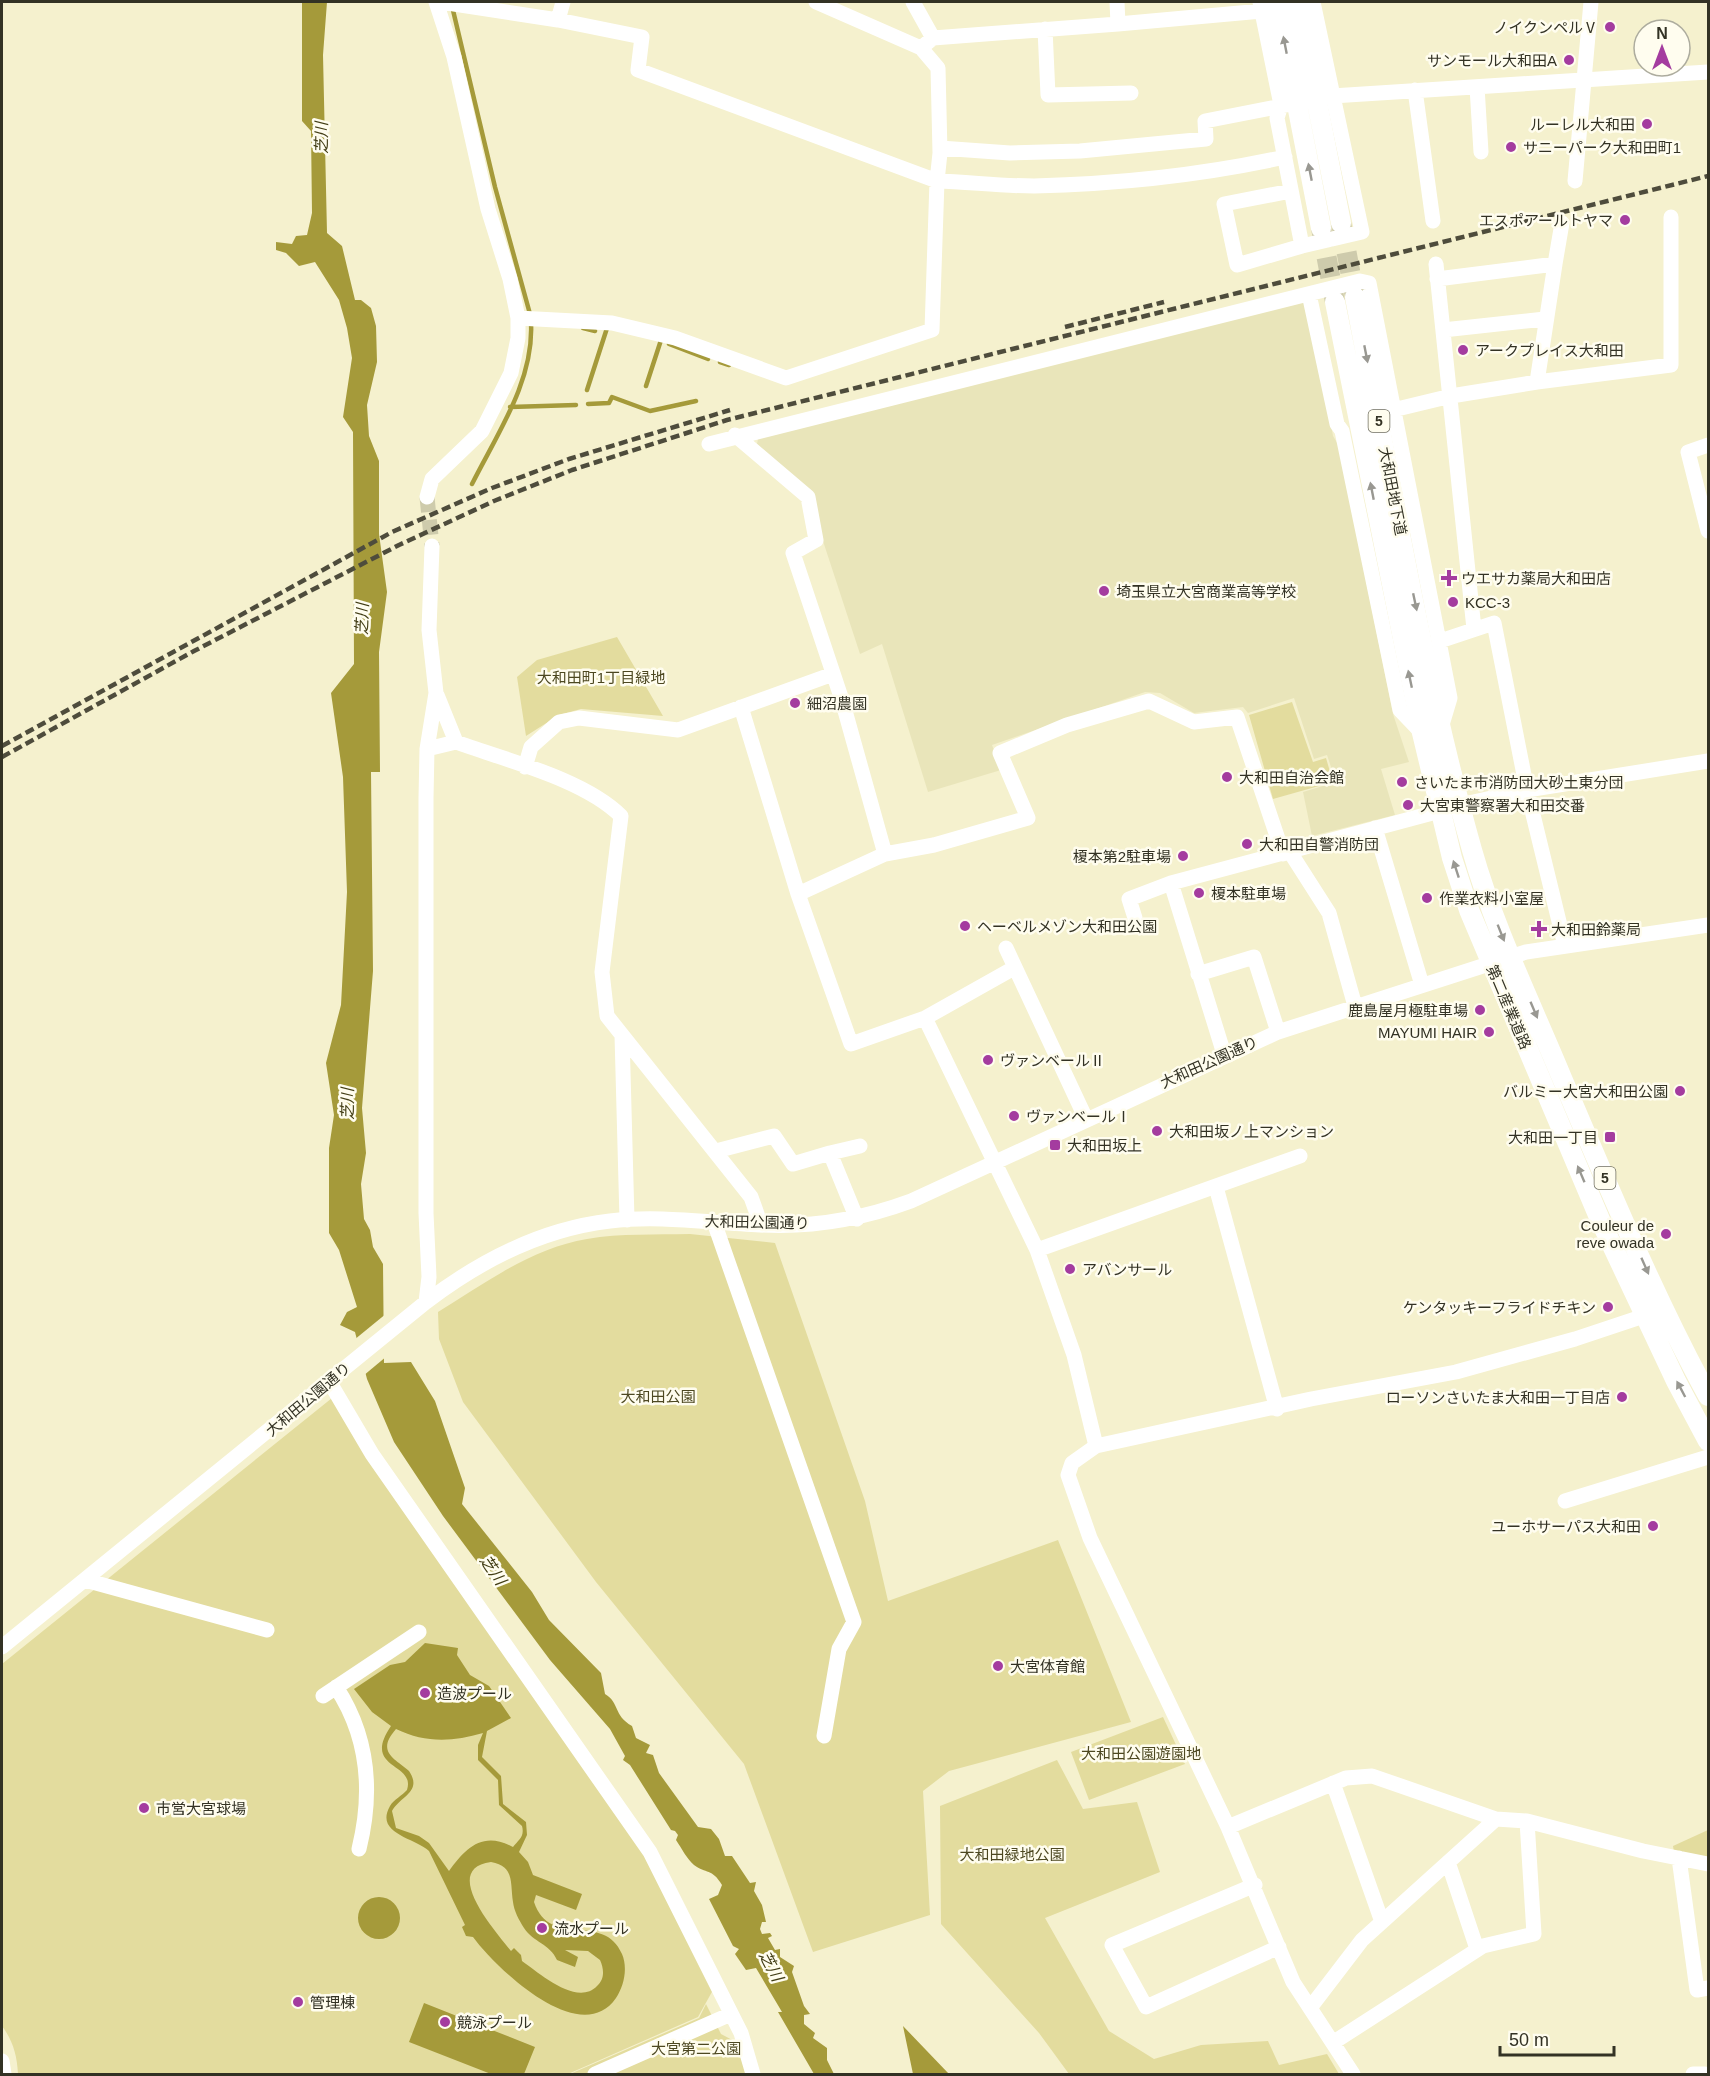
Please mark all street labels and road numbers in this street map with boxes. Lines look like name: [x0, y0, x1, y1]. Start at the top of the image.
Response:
road number: 5: [1368, 410, 1390, 432]
street label: 大和田地下道: [1376, 445, 1410, 537]
street label: 第二産業道路: [1484, 962, 1534, 1052]
street label: 大和田公園通り: [1158, 1033, 1260, 1091]
road number: 5: [1594, 1167, 1616, 1189]
street label: 大和田公園通り: [704, 1213, 810, 1231]
street label: 大和田公園通り: [262, 1359, 354, 1439]

